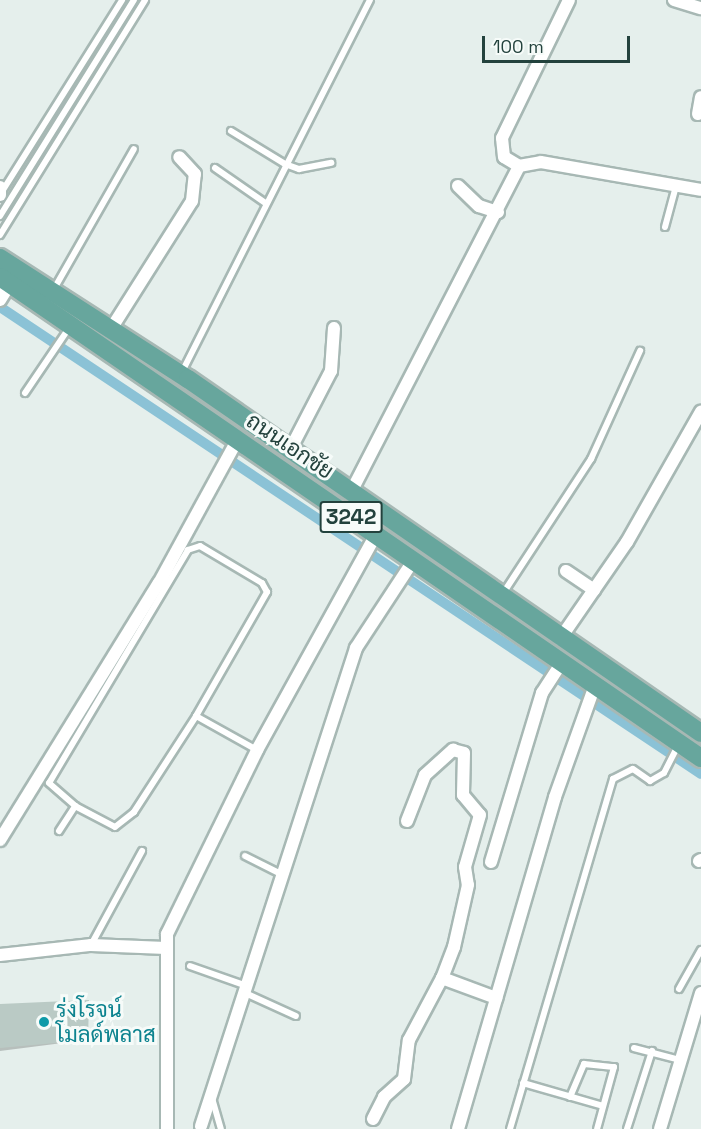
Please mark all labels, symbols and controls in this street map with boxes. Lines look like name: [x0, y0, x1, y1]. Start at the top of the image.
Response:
scale bar: [485, 24, 634, 62]
text: 100 m: [493, 35, 544, 58]
street label: ถนนเอกชัย: [242, 407, 338, 485]
road number: 3242: [320, 499, 382, 535]
place label: รุ่งโรจน์ โมลด์พลาส: [56, 996, 156, 1048]
marker: รุ่งโรจน์ โมลด์พลาส: [37, 1015, 51, 1029]

